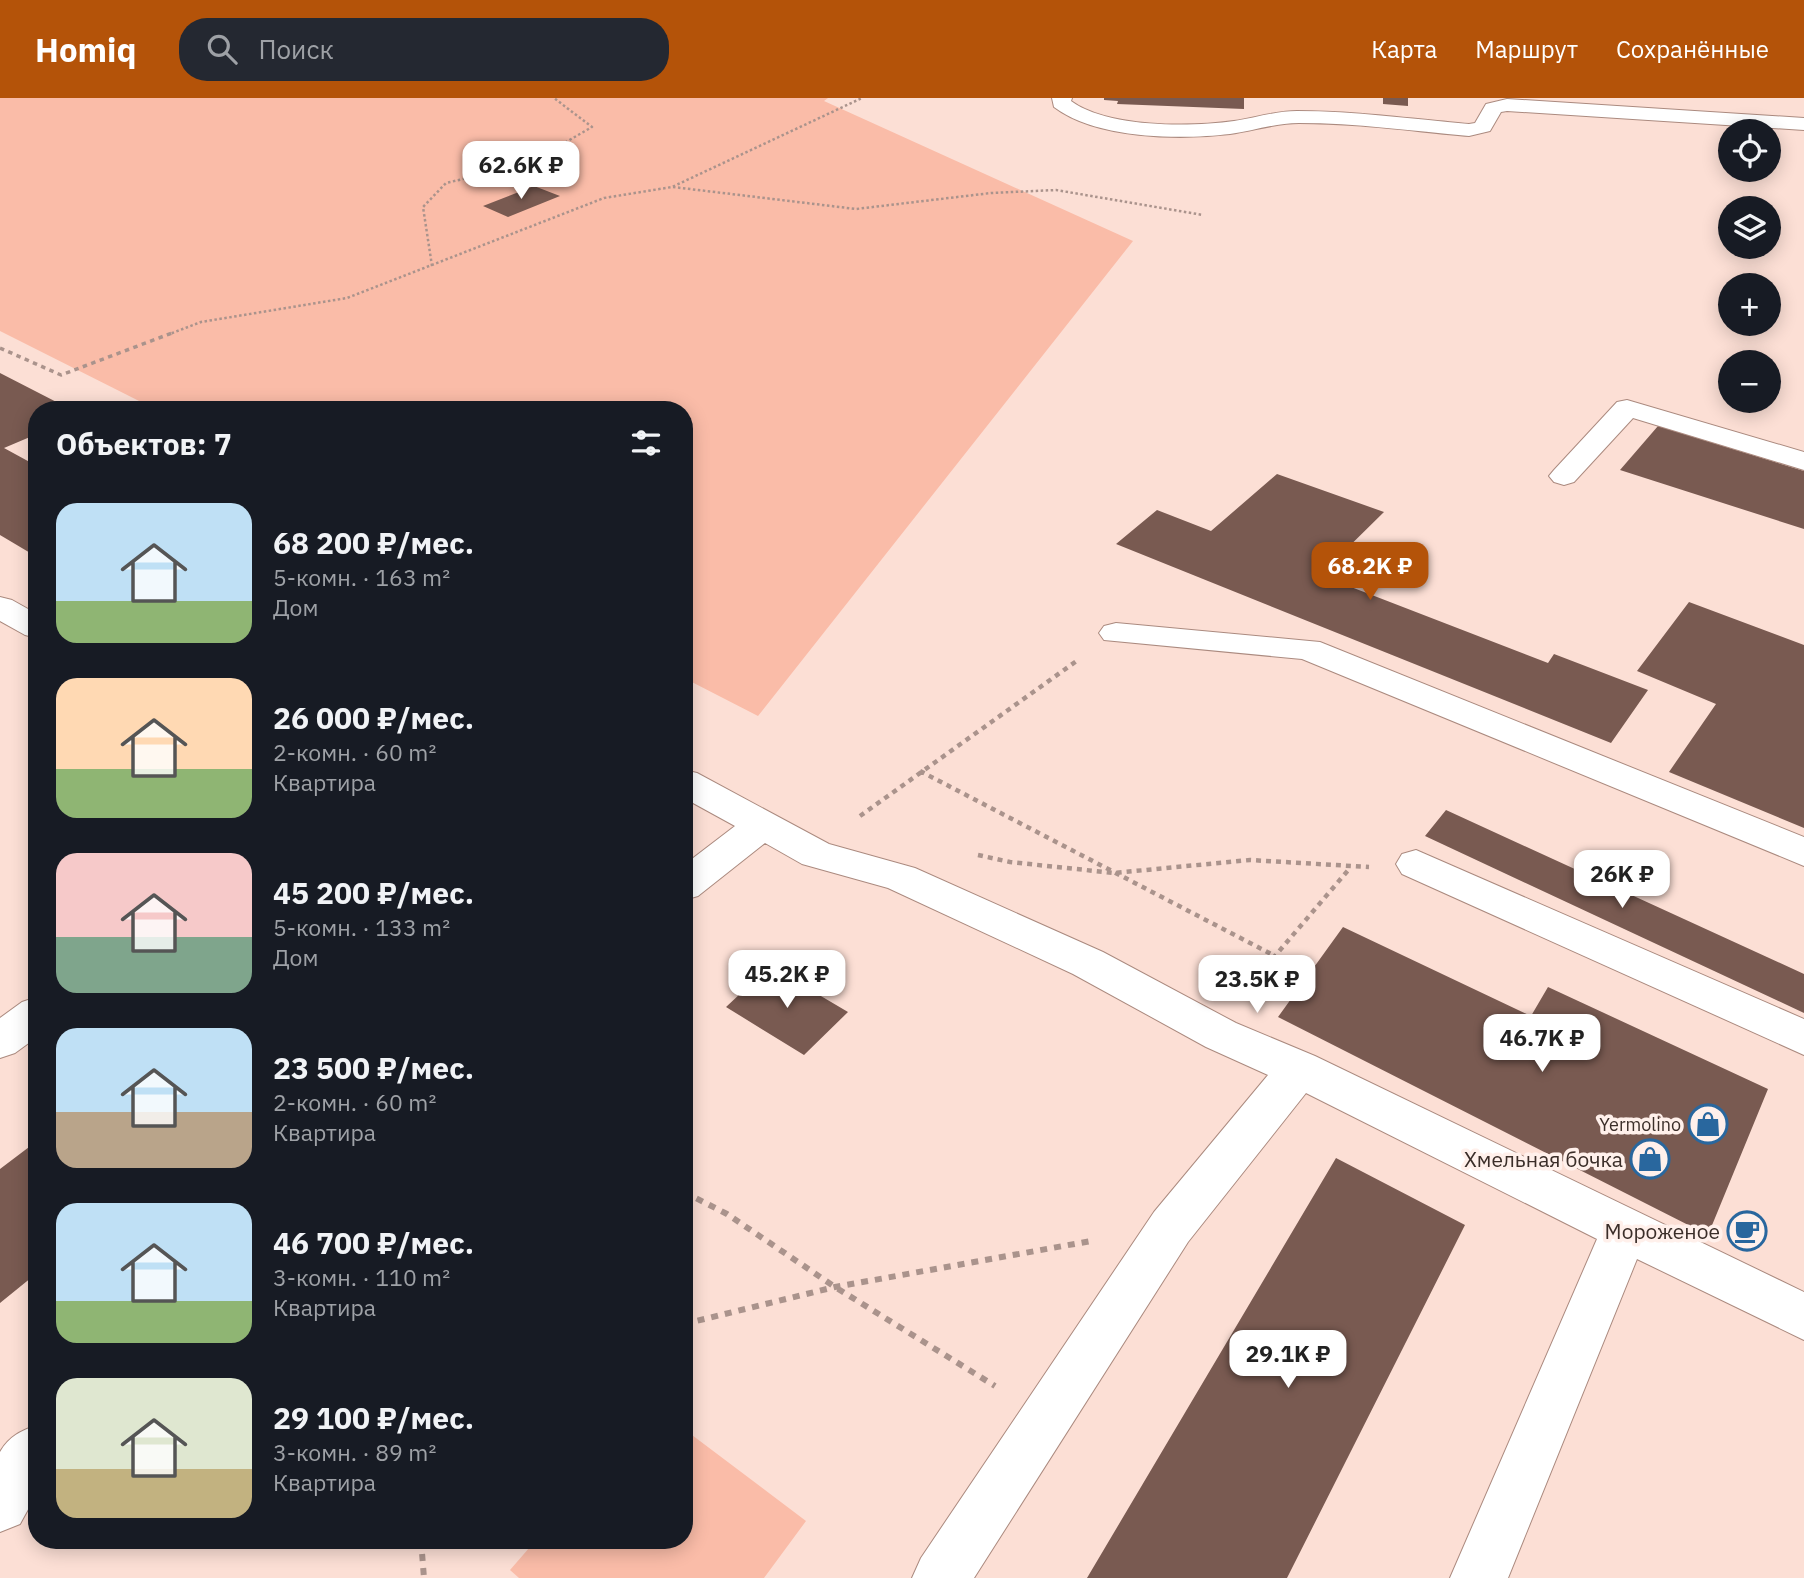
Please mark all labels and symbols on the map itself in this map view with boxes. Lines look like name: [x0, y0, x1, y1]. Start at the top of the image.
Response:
pin: 62.6K ₽: [456, 141, 586, 201]
pin: 68.2K ₽: [1305, 542, 1435, 602]
pin: 26K ₽: [1573, 850, 1671, 910]
pin: 45.2K ₽: [722, 950, 852, 1010]
pin: 23.5K ₽: [1192, 956, 1322, 1015]
pin: 46.7K ₽: [1477, 1014, 1607, 1074]
shop icon: Yermolino: [1687, 1103, 1729, 1145]
place label: Yermolino: [1599, 1113, 1681, 1136]
shop icon: Хмельная бочка: [1629, 1138, 1671, 1180]
place label: Хмельная бочка: [1464, 1145, 1623, 1173]
cafe icon: Мороженое: [1726, 1210, 1768, 1252]
place label: Мороженое: [1605, 1217, 1720, 1245]
pin: 29.1K ₽: [1223, 1330, 1353, 1390]

